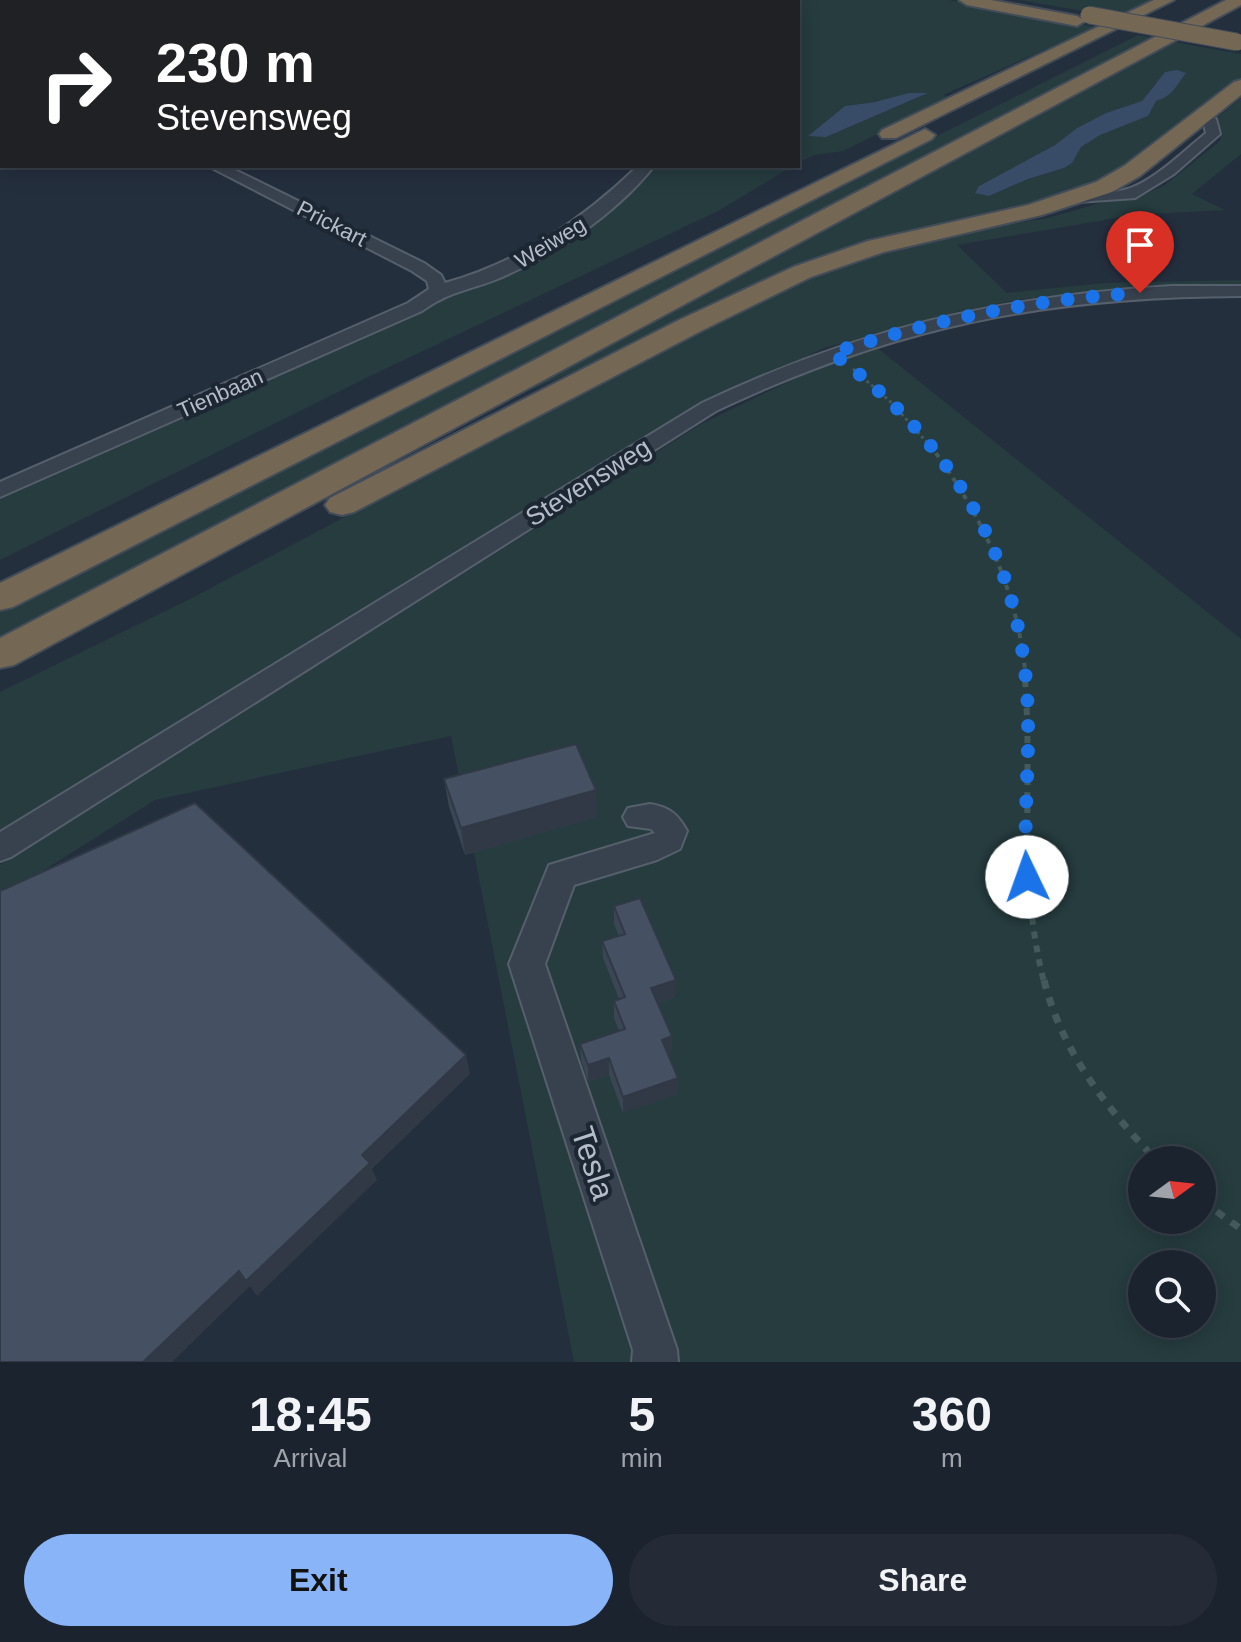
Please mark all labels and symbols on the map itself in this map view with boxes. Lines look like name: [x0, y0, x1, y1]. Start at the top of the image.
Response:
street label: Prickart: [293, 195, 371, 252]
pin: [1106, 211, 1174, 293]
street label: Weiweg: [510, 212, 590, 273]
street label: Tienbaan: [174, 364, 267, 423]
street label: Stevensweg: [520, 432, 656, 532]
position arrow: [985, 835, 1069, 919]
street label: Tesla: [564, 1122, 622, 1204]
north arrow: [1128, 1146, 1216, 1234]

